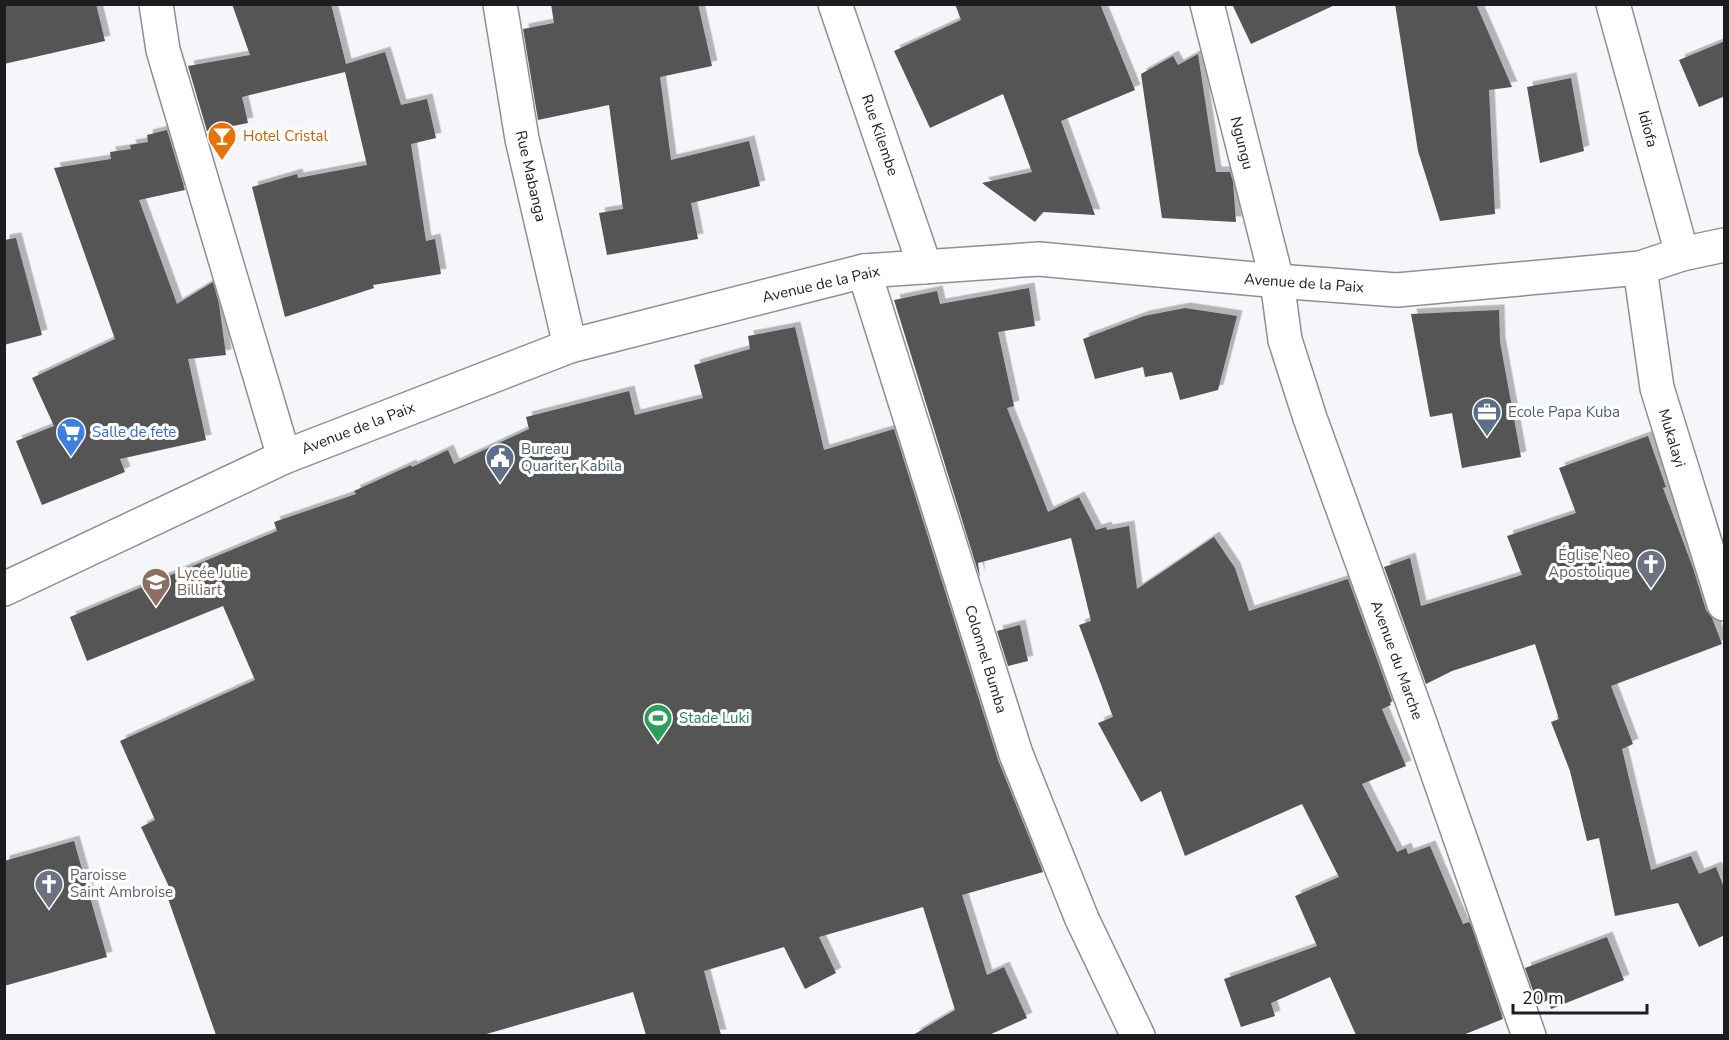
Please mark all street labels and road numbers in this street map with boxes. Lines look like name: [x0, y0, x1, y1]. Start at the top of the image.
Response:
street label: Rue Kilembe: [857, 92, 903, 178]
street label: Idiofa: [1634, 108, 1662, 150]
street label: Ngungu: [1226, 114, 1258, 172]
street label: Rue Mabanga: [511, 128, 551, 224]
street label: Avenue de la Paix: [760, 261, 882, 307]
street label: Avenue de la Paix: [1243, 269, 1365, 297]
street label: Avenue de la Paix: [298, 397, 418, 459]
street label: Mukalayi: [1654, 406, 1690, 470]
street label: Avenue du Marche: [1366, 598, 1428, 722]
street label: Colonnel Bumba: [960, 603, 1012, 715]

